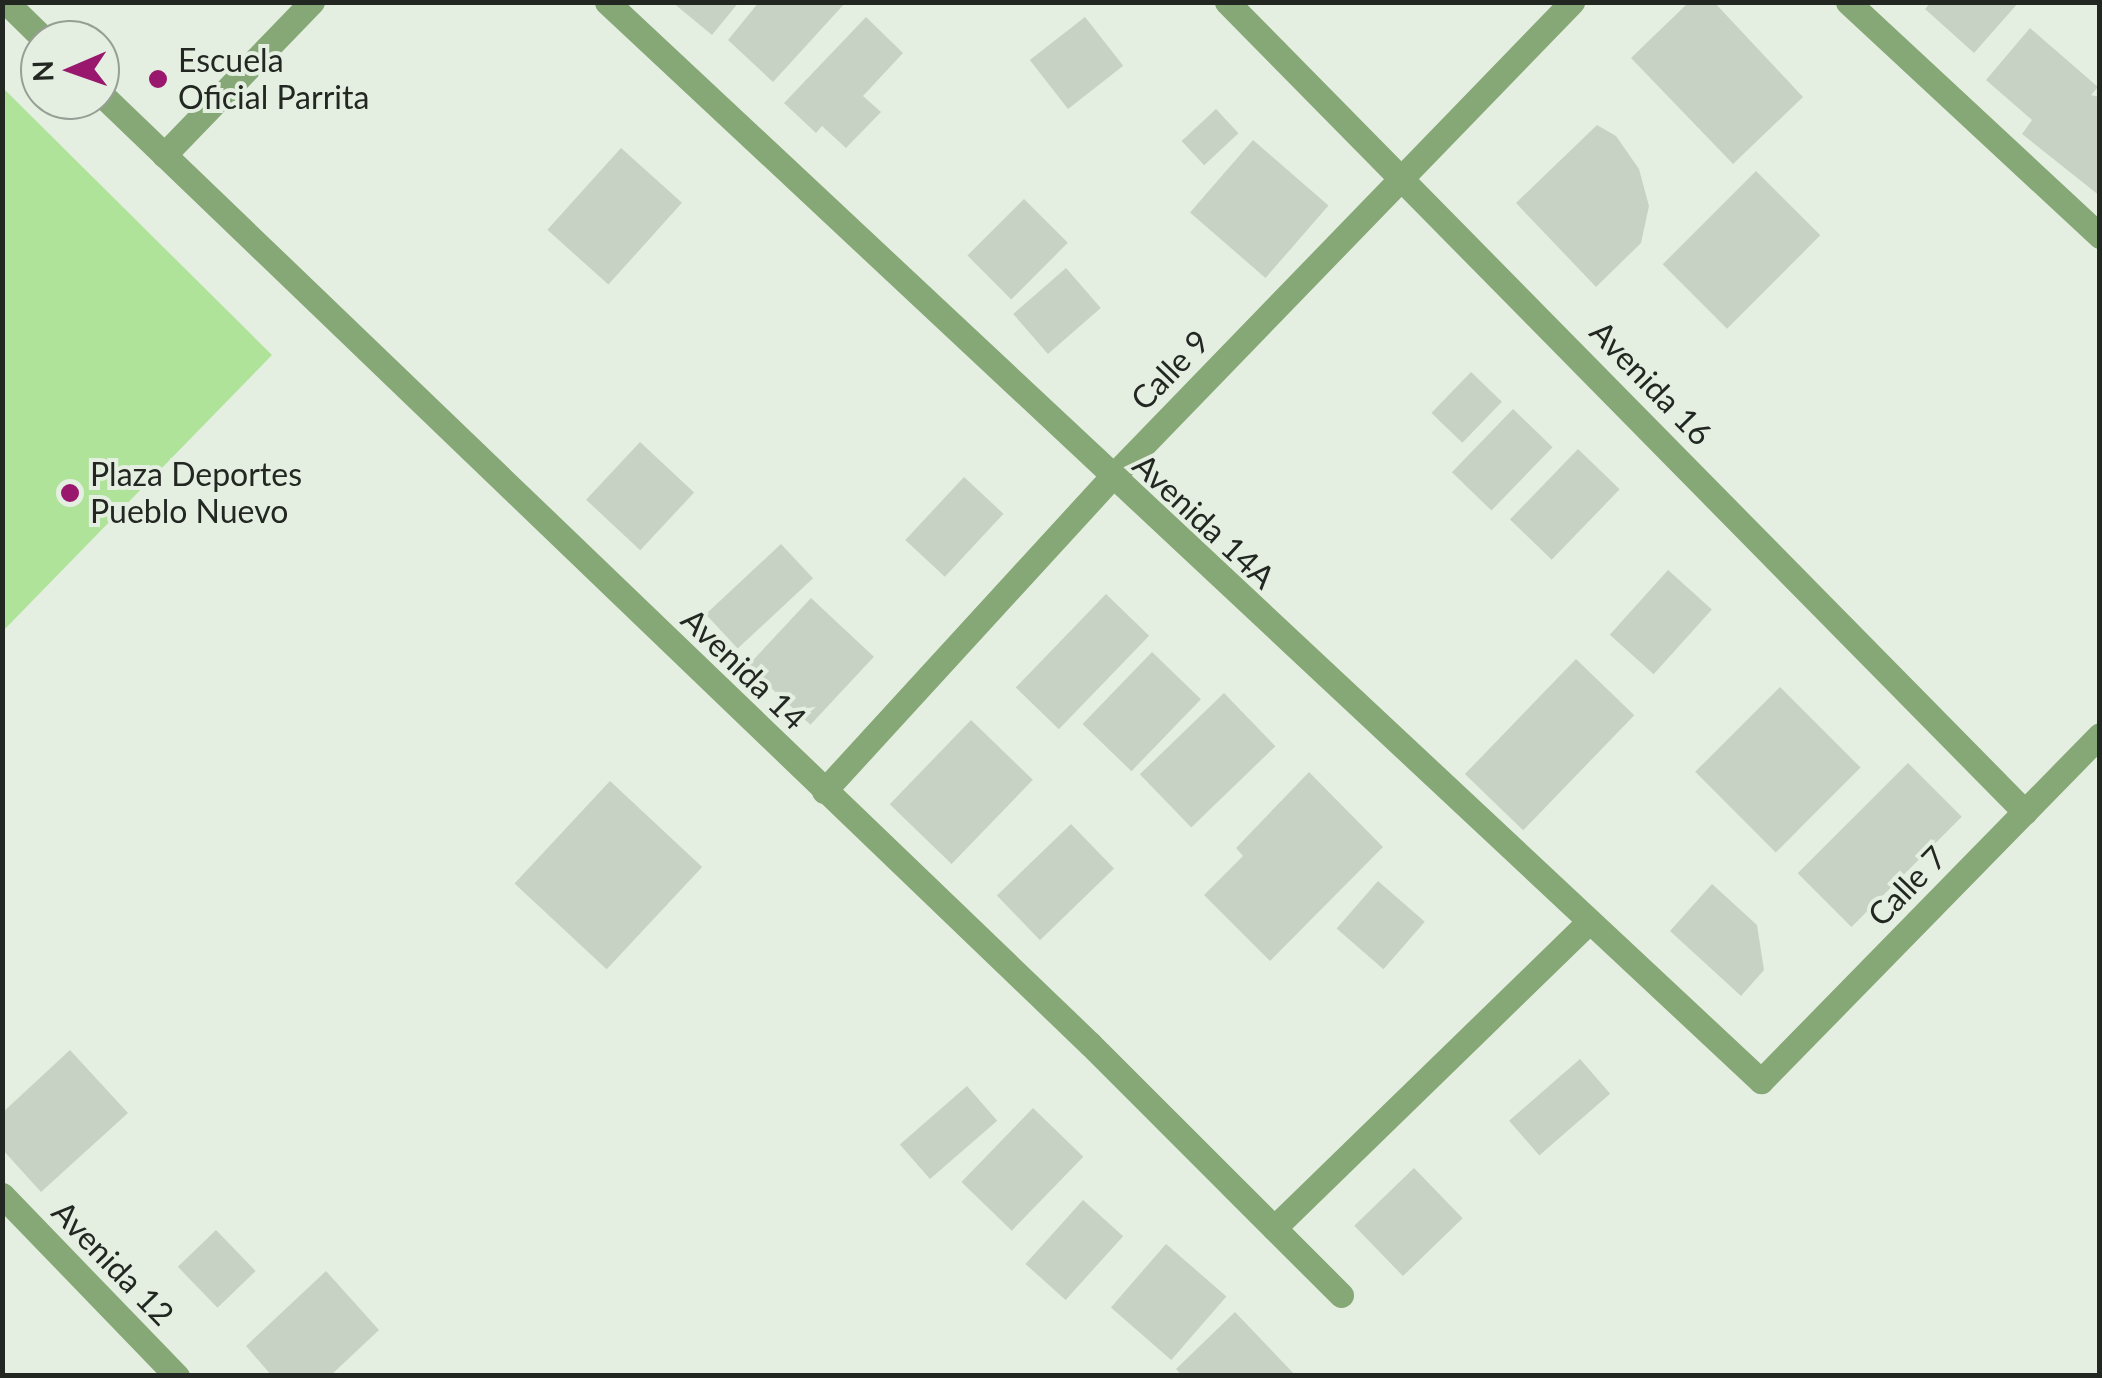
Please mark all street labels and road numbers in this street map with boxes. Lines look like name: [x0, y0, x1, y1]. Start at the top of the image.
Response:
street label: Avenida 16: [1582, 313, 1720, 453]
street label: Calle 9: [1123, 322, 1217, 418]
street label: Avenida 14A: [1125, 446, 1283, 596]
street label: Avenida 14: [674, 600, 814, 738]
street label: Calle 7: [1860, 838, 1954, 934]
street label: Avenida 12: [44, 1193, 182, 1333]

